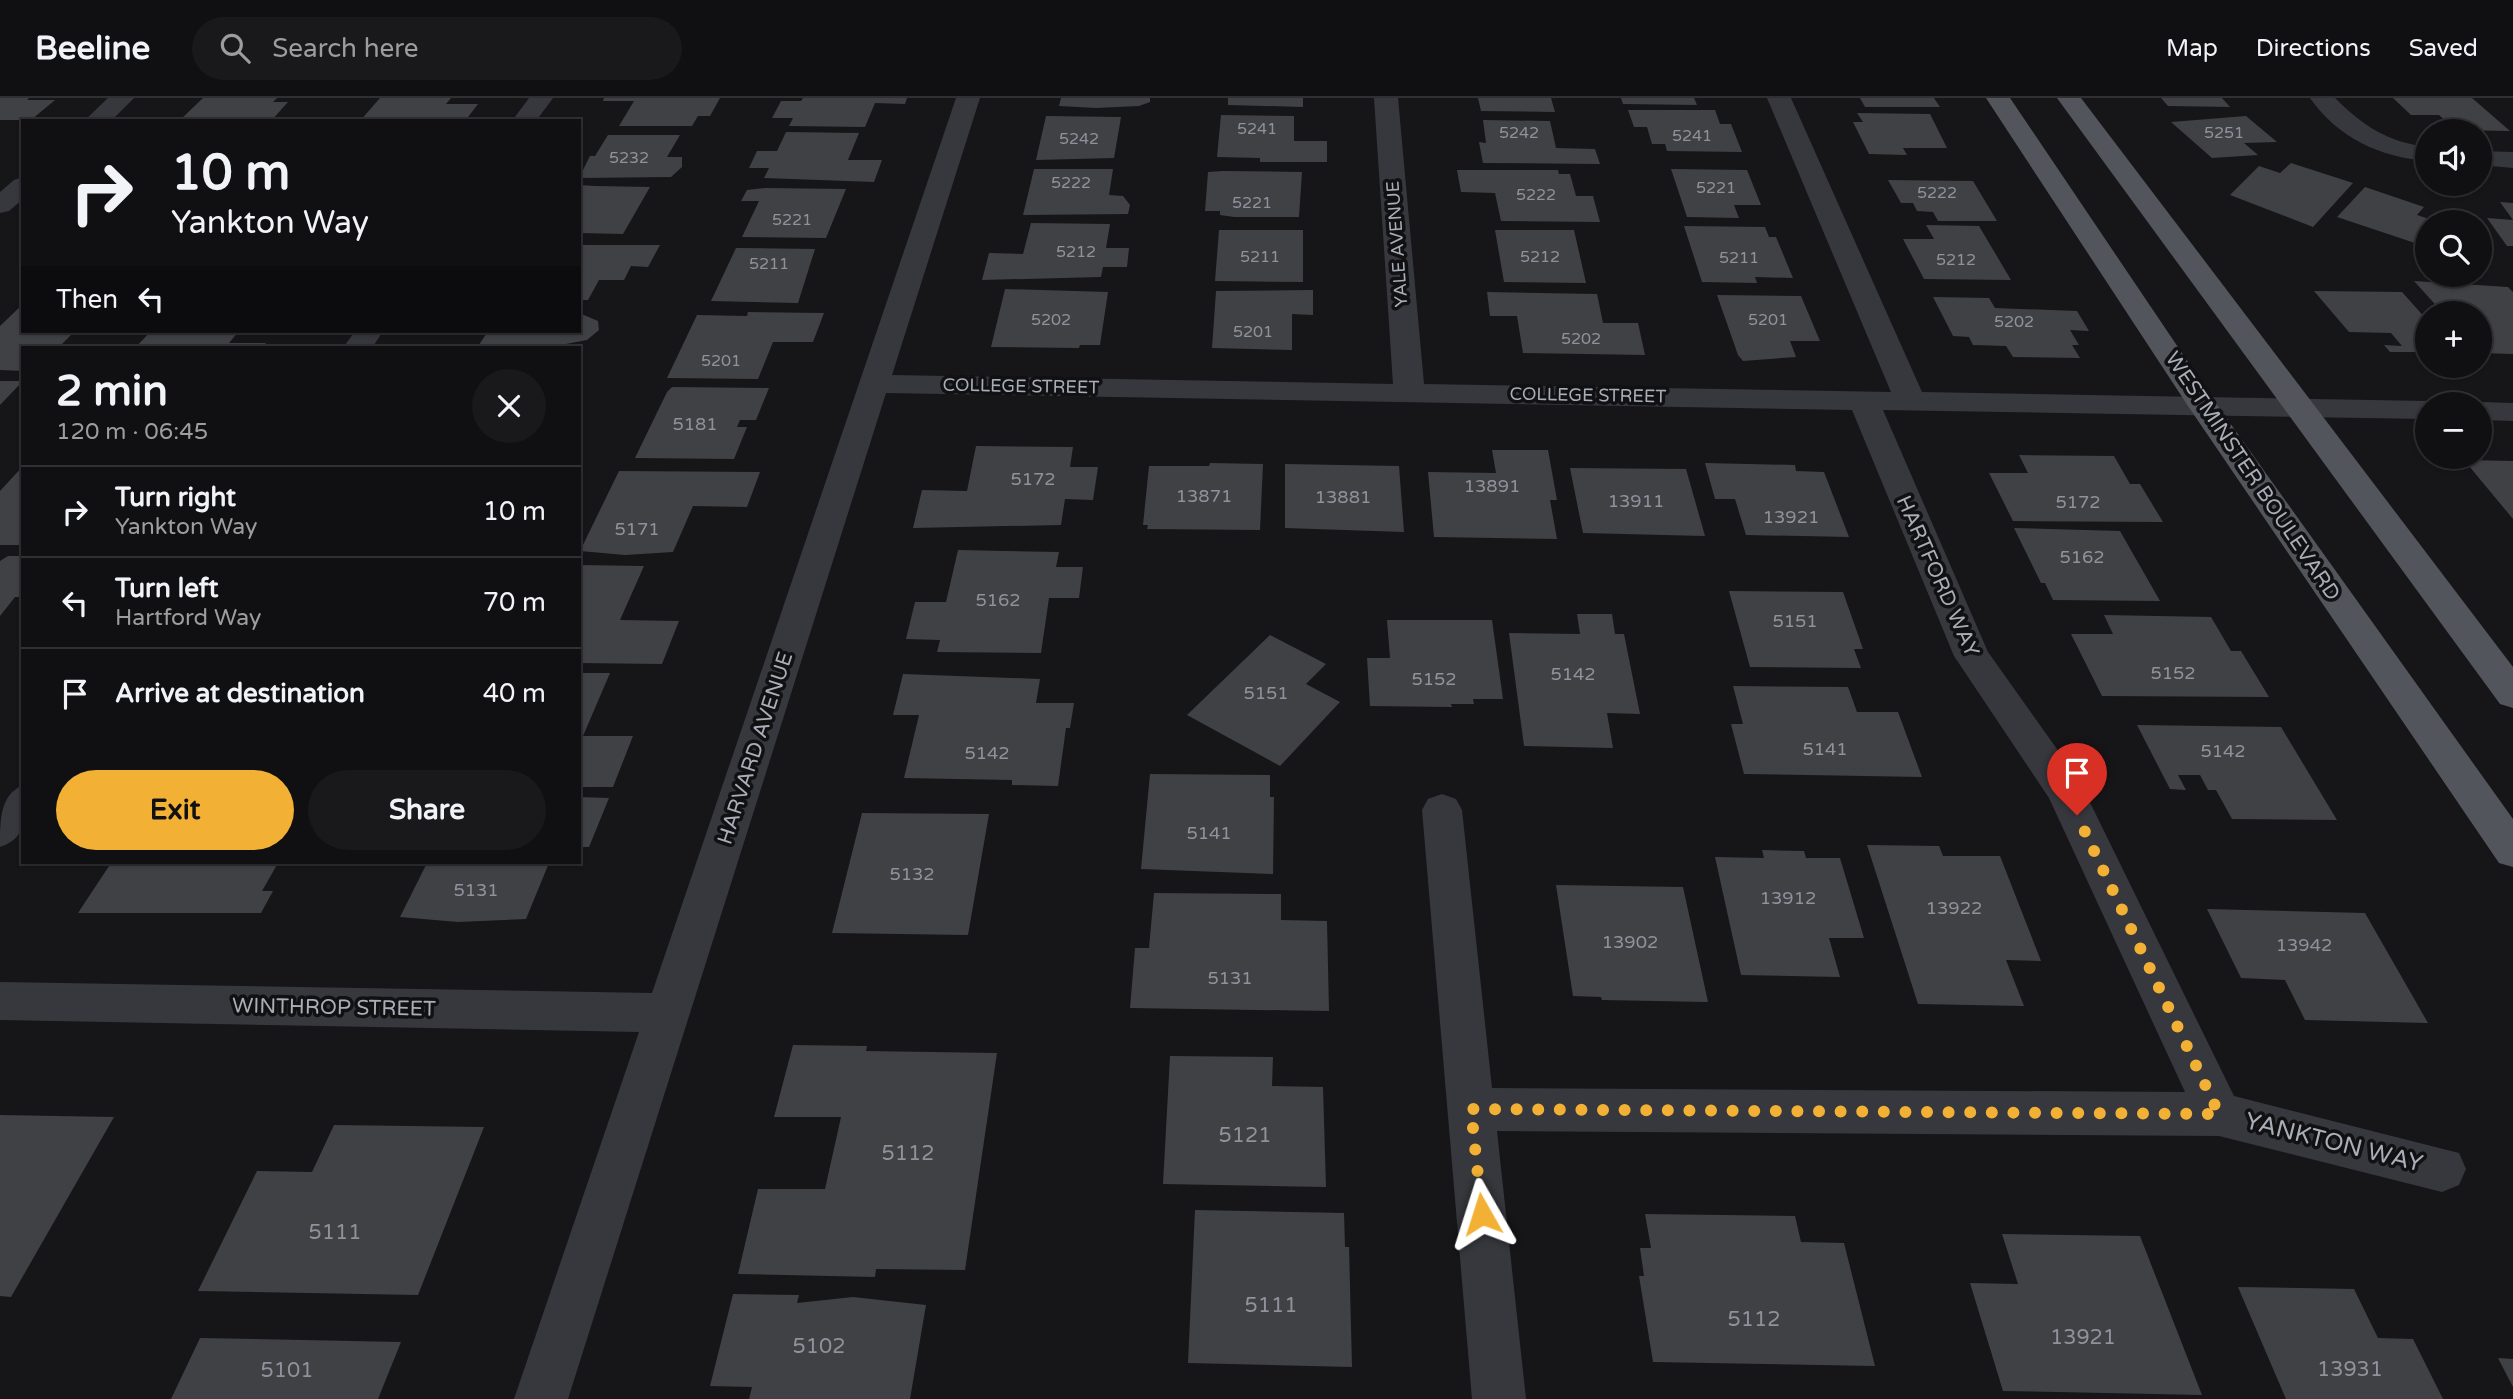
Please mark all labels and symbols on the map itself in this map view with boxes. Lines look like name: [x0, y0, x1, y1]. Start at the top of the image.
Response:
house number: 5241: [1237, 119, 1277, 139]
house number: 5242: [1499, 123, 1539, 143]
house number: 5251: [2204, 123, 2244, 143]
house number: 5241: [1672, 126, 1712, 146]
house number: 5242: [1059, 129, 1099, 149]
house number: 5232: [609, 148, 649, 168]
house number: 5222: [1051, 173, 1091, 193]
house number: 5221: [1696, 178, 1736, 198]
street label: YALE AVENUE: [1382, 180, 1412, 308]
house number: 5222: [1917, 183, 1957, 203]
house number: 5222: [1516, 185, 1556, 205]
house number: 5221: [1232, 193, 1272, 213]
house number: 5221: [772, 210, 812, 230]
house number: 5212: [1056, 242, 1096, 262]
house number: 5211: [1240, 247, 1280, 267]
house number: 5212: [1520, 247, 1560, 267]
house number: 5211: [1719, 248, 1759, 268]
house number: 5212: [1936, 250, 1976, 270]
house number: 5211: [749, 254, 789, 274]
house number: 5202: [1031, 310, 1071, 330]
house number: 5201: [1748, 310, 1788, 330]
house number: 5202: [1994, 312, 2034, 332]
house number: 5201: [1233, 322, 1273, 342]
house number: 5202: [1561, 329, 1601, 349]
street label: WESTMINSTER BOULEVARD: [2160, 347, 2345, 605]
house number: 5201: [701, 351, 741, 371]
street label: COLLEGE STREET: [942, 374, 1100, 398]
street label: COLLEGE STREET: [1509, 383, 1667, 407]
house number: 5181: [672, 413, 718, 435]
house number: 5172: [1010, 468, 1056, 490]
house number: 13891: [1464, 475, 1520, 497]
house number: 13871: [1176, 485, 1232, 507]
house number: 13881: [1315, 486, 1371, 508]
house number: 13911: [1608, 490, 1664, 512]
house number: 5172: [2055, 491, 2101, 513]
street label: HARTFORD WAY: [1891, 492, 1984, 661]
house number: 13921: [1763, 506, 1819, 528]
house number: 5171: [614, 518, 660, 540]
house number: 5162: [2059, 546, 2105, 568]
house number: 5162: [975, 589, 1021, 611]
house number: 5151: [1772, 610, 1818, 632]
street label: HARVARD AVENUE: [713, 649, 798, 848]
house number: 5152: [2150, 662, 2196, 684]
house number: 5142: [1550, 663, 1596, 685]
house number: 5152: [1411, 668, 1457, 690]
house number: 5151: [1243, 682, 1289, 704]
house number: 5141: [1802, 738, 1848, 760]
house number: 5142: [2200, 740, 2246, 762]
house number: 5142: [964, 742, 1010, 764]
pin: [2047, 743, 2107, 815]
house number: 5141: [1186, 822, 1232, 844]
house number: 5132: [889, 863, 935, 885]
house number: 5131: [453, 879, 499, 901]
house number: 13912: [1760, 887, 1816, 909]
house number: 13922: [1926, 897, 1982, 919]
house number: 13902: [1602, 931, 1658, 953]
house number: 13942: [2276, 934, 2332, 956]
house number: 5131: [1207, 967, 1253, 989]
street label: WINTHROP STREET: [232, 993, 436, 1022]
street label: YANKTON WAY: [2242, 1106, 2426, 1179]
house number: 5121: [1219, 1123, 1271, 1148]
house number: 5112: [882, 1141, 934, 1166]
position arrow: [1445, 1177, 1519, 1251]
house number: 5111: [309, 1220, 361, 1245]
house number: 5111: [1245, 1293, 1297, 1318]
house number: 5112: [1728, 1307, 1780, 1332]
house number: 13921: [2050, 1325, 2116, 1350]
house number: 5102: [793, 1334, 845, 1359]
house number: 13931: [2317, 1357, 2383, 1382]
house number: 5101: [261, 1358, 313, 1383]

